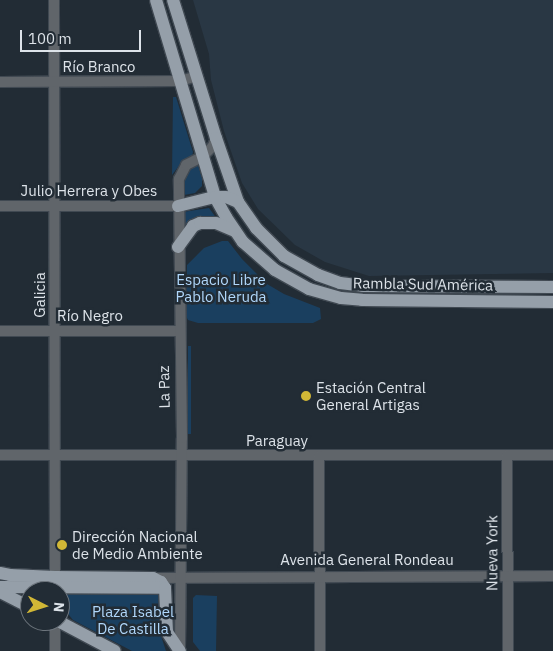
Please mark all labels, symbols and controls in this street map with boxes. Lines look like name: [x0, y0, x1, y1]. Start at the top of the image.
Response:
scale bar: [22, 20, 144, 52]
text: 100 m: [28, 29, 72, 48]
street label: Río Branco: [63, 58, 135, 76]
street label: Julio Herrera y Obes: [21, 182, 157, 200]
park label: Espacio Libre Pablo Neruda: [175, 270, 267, 305]
street label: Galicia: [31, 272, 49, 318]
street label: Rambla Sud América: [353, 274, 493, 294]
street label: Río Negro: [57, 307, 123, 325]
street label: La Paz: [155, 365, 173, 409]
place label: Estación Central General Artigas: [316, 378, 426, 413]
marker: Estación Central General Artigas: [300, 390, 312, 402]
street label: Paraguay: [246, 432, 308, 450]
street label: Nueva York: [483, 515, 501, 591]
place label: Dirección Nacional de Medio Ambiente: [72, 527, 203, 562]
marker: Dirección Nacional de Medio Ambiente: [56, 539, 68, 551]
street label: Avenida General Rondeau: [280, 551, 454, 569]
north arrow: [20, 581, 70, 631]
text: N: [50, 601, 68, 613]
park label: Plaza Isabel De Castilla: [92, 602, 174, 637]

